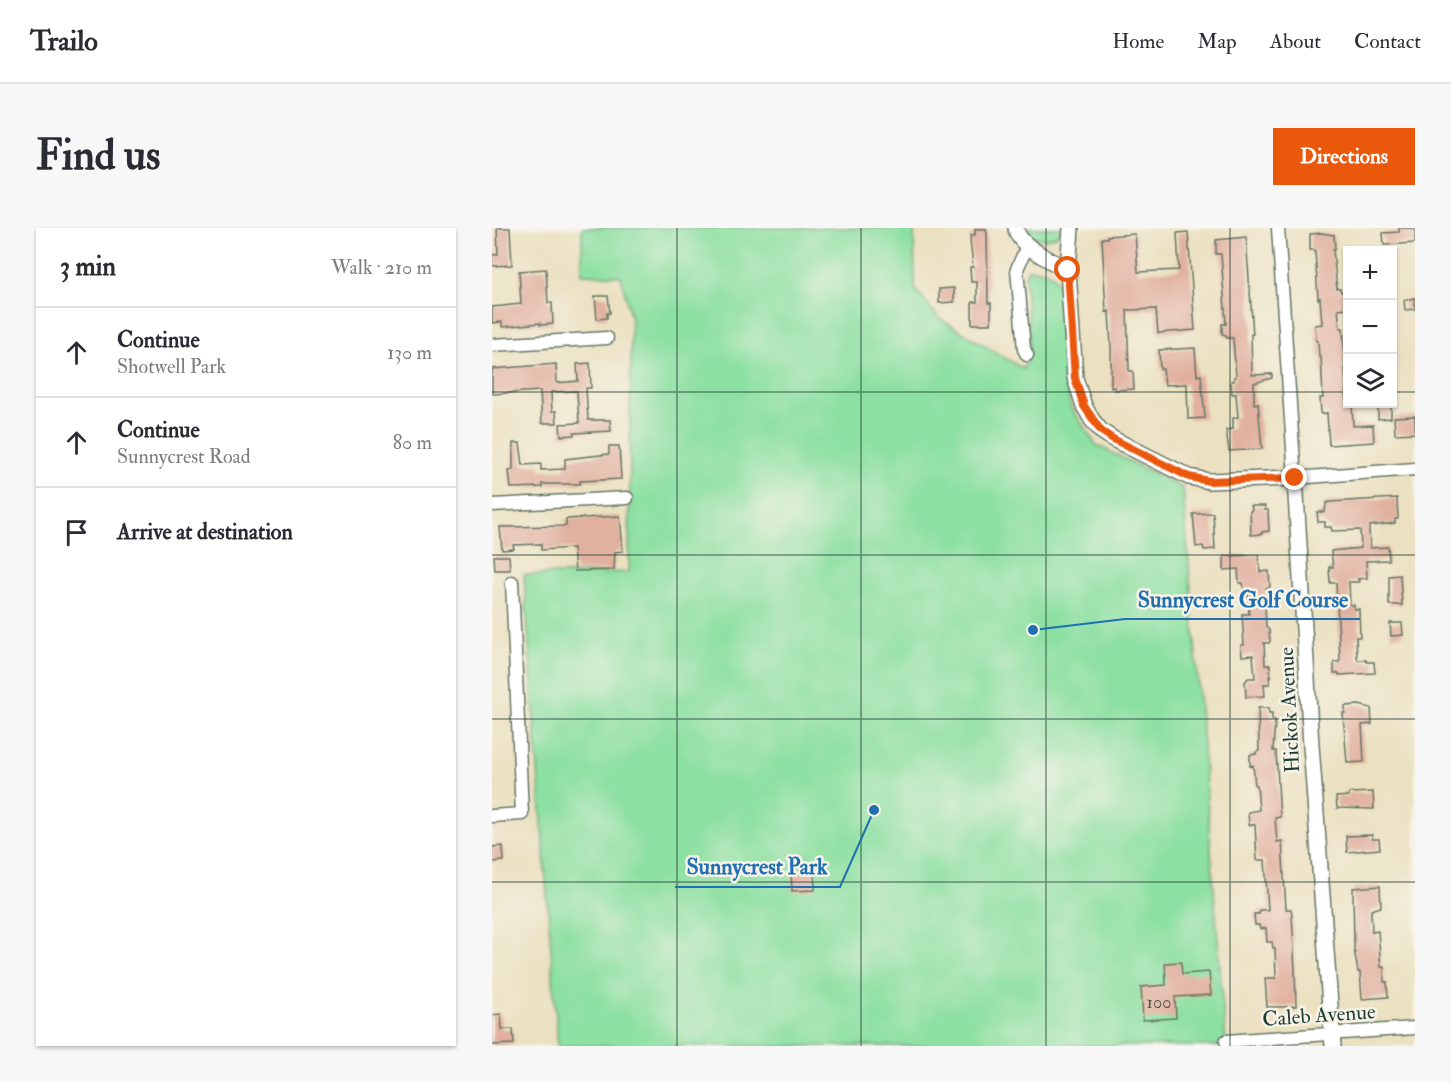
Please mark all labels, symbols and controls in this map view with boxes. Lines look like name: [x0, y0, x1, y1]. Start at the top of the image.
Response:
text: Trailo: [30, 24, 98, 59]
text: Home: [1112, 28, 1164, 55]
text: Map: [1197, 28, 1237, 55]
text: About: [1270, 28, 1321, 55]
text: Contact: [1354, 28, 1421, 55]
button: Directions: [1273, 128, 1415, 185]
text: Find us: [36, 130, 160, 182]
map controls: [1343, 246, 1397, 408]
button: +: [1343, 246, 1397, 300]
text: 3 min: [60, 251, 116, 283]
text: Walk · 210 m: [331, 255, 432, 280]
route start: [1054, 256, 1080, 282]
button: −: [1343, 300, 1397, 354]
text: Continue: [117, 326, 200, 354]
icon: ahead: [60, 336, 93, 369]
text: 130 m: [387, 340, 432, 365]
text: Shotwell Park: [117, 354, 226, 379]
button: layers: [1343, 354, 1397, 408]
text: Continue: [117, 416, 200, 444]
icon: ahead: [60, 426, 93, 459]
text: 80 m: [393, 430, 432, 455]
text: Sunnycrest Road: [117, 444, 251, 469]
route end: [1281, 464, 1307, 490]
icon: arrive: [60, 516, 93, 549]
text: Arrive at destination: [117, 518, 293, 546]
callout: Sunnycrest Golf Course: [1125, 579, 1360, 619]
text: Sunnycrest Golf Course: [1138, 586, 1349, 615]
street label: Hickok Avenue: [1273, 646, 1306, 774]
callout: Sunnycrest Park: [675, 847, 840, 887]
text: Sunnycrest Park: [686, 853, 828, 882]
house number: 100: [1147, 991, 1171, 1014]
street label: Caleb Avenue: [1261, 998, 1377, 1033]

